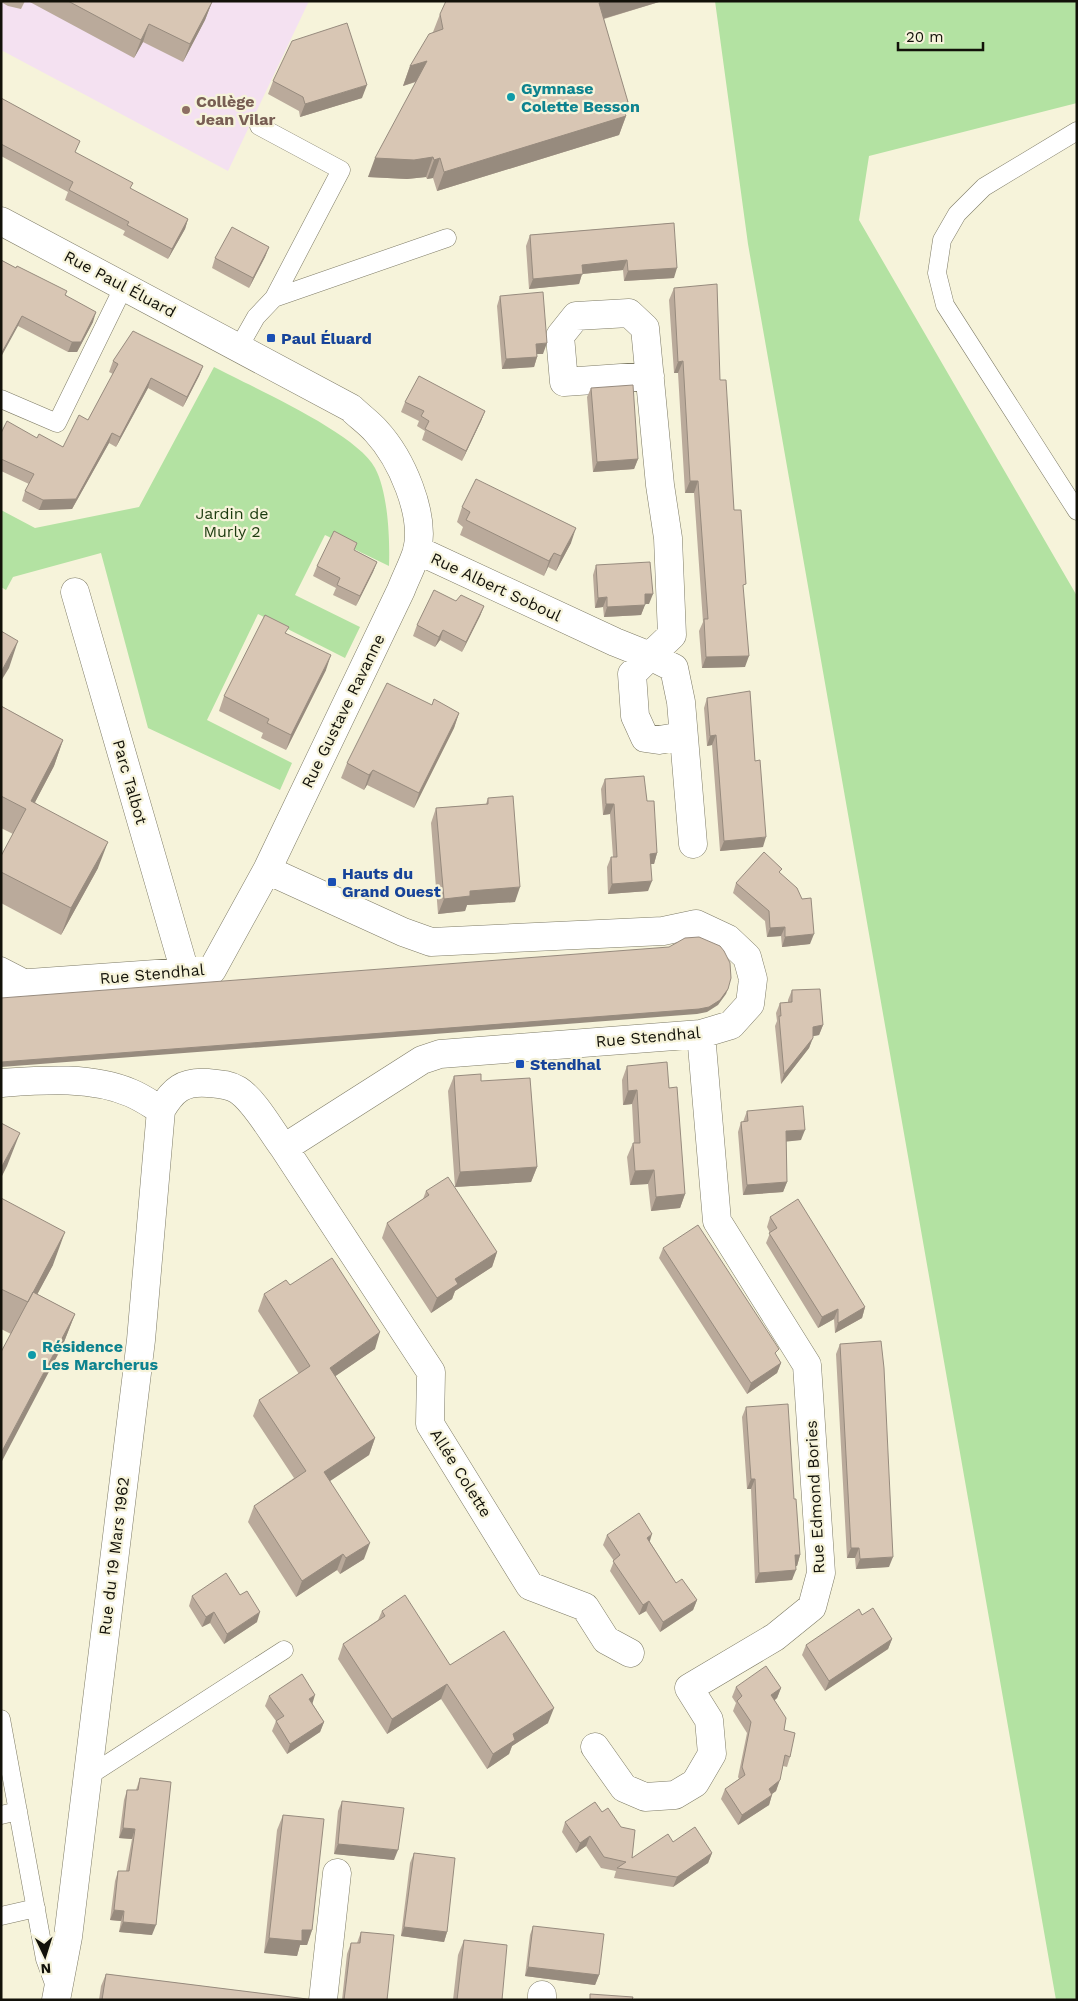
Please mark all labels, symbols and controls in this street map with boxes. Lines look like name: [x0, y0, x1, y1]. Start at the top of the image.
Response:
scale bar: [898, 20, 983, 52]
text: 20 m: [906, 28, 944, 46]
place label: Gymnase Colette Besson: [521, 79, 640, 116]
marker: Gymnase Colette Besson: [505, 91, 517, 103]
place label: Collège Jean Vilar: [196, 92, 276, 129]
marker: Collège Jean Vilar: [180, 104, 192, 116]
street label: Rue Paul Éluard: [61, 247, 179, 321]
place label: Paul Éluard: [281, 329, 372, 348]
marker: Paul Éluard: [265, 332, 277, 344]
park label: Jardin de Murly 2: [195, 504, 269, 541]
street label: Rue Albert Soboul: [428, 548, 564, 626]
street label: Rue Gustave Ravanne: [297, 631, 389, 791]
street label: Parc Talbot: [109, 737, 151, 827]
place label: Hauts du Grand Ouest: [342, 864, 441, 901]
marker: Hauts du Grand Ouest: [326, 876, 338, 888]
street label: Rue Stendhal: [99, 960, 205, 988]
street label: Rue Stendhal: [595, 1023, 701, 1051]
place label: Stendhal: [530, 1055, 602, 1074]
marker: Stendhal: [514, 1058, 526, 1070]
place label: Résidence Les Marcherus: [42, 1337, 159, 1374]
marker: Résidence Les Marcherus: [26, 1349, 38, 1361]
street label: Rue Edmond Bories: [801, 1420, 829, 1574]
street label: Allée Colette: [426, 1425, 496, 1521]
street label: Rue du 19 Mars 1962: [95, 1476, 133, 1636]
north arrow: [20, 1931, 70, 1981]
text: N: [40, 1961, 52, 1977]

